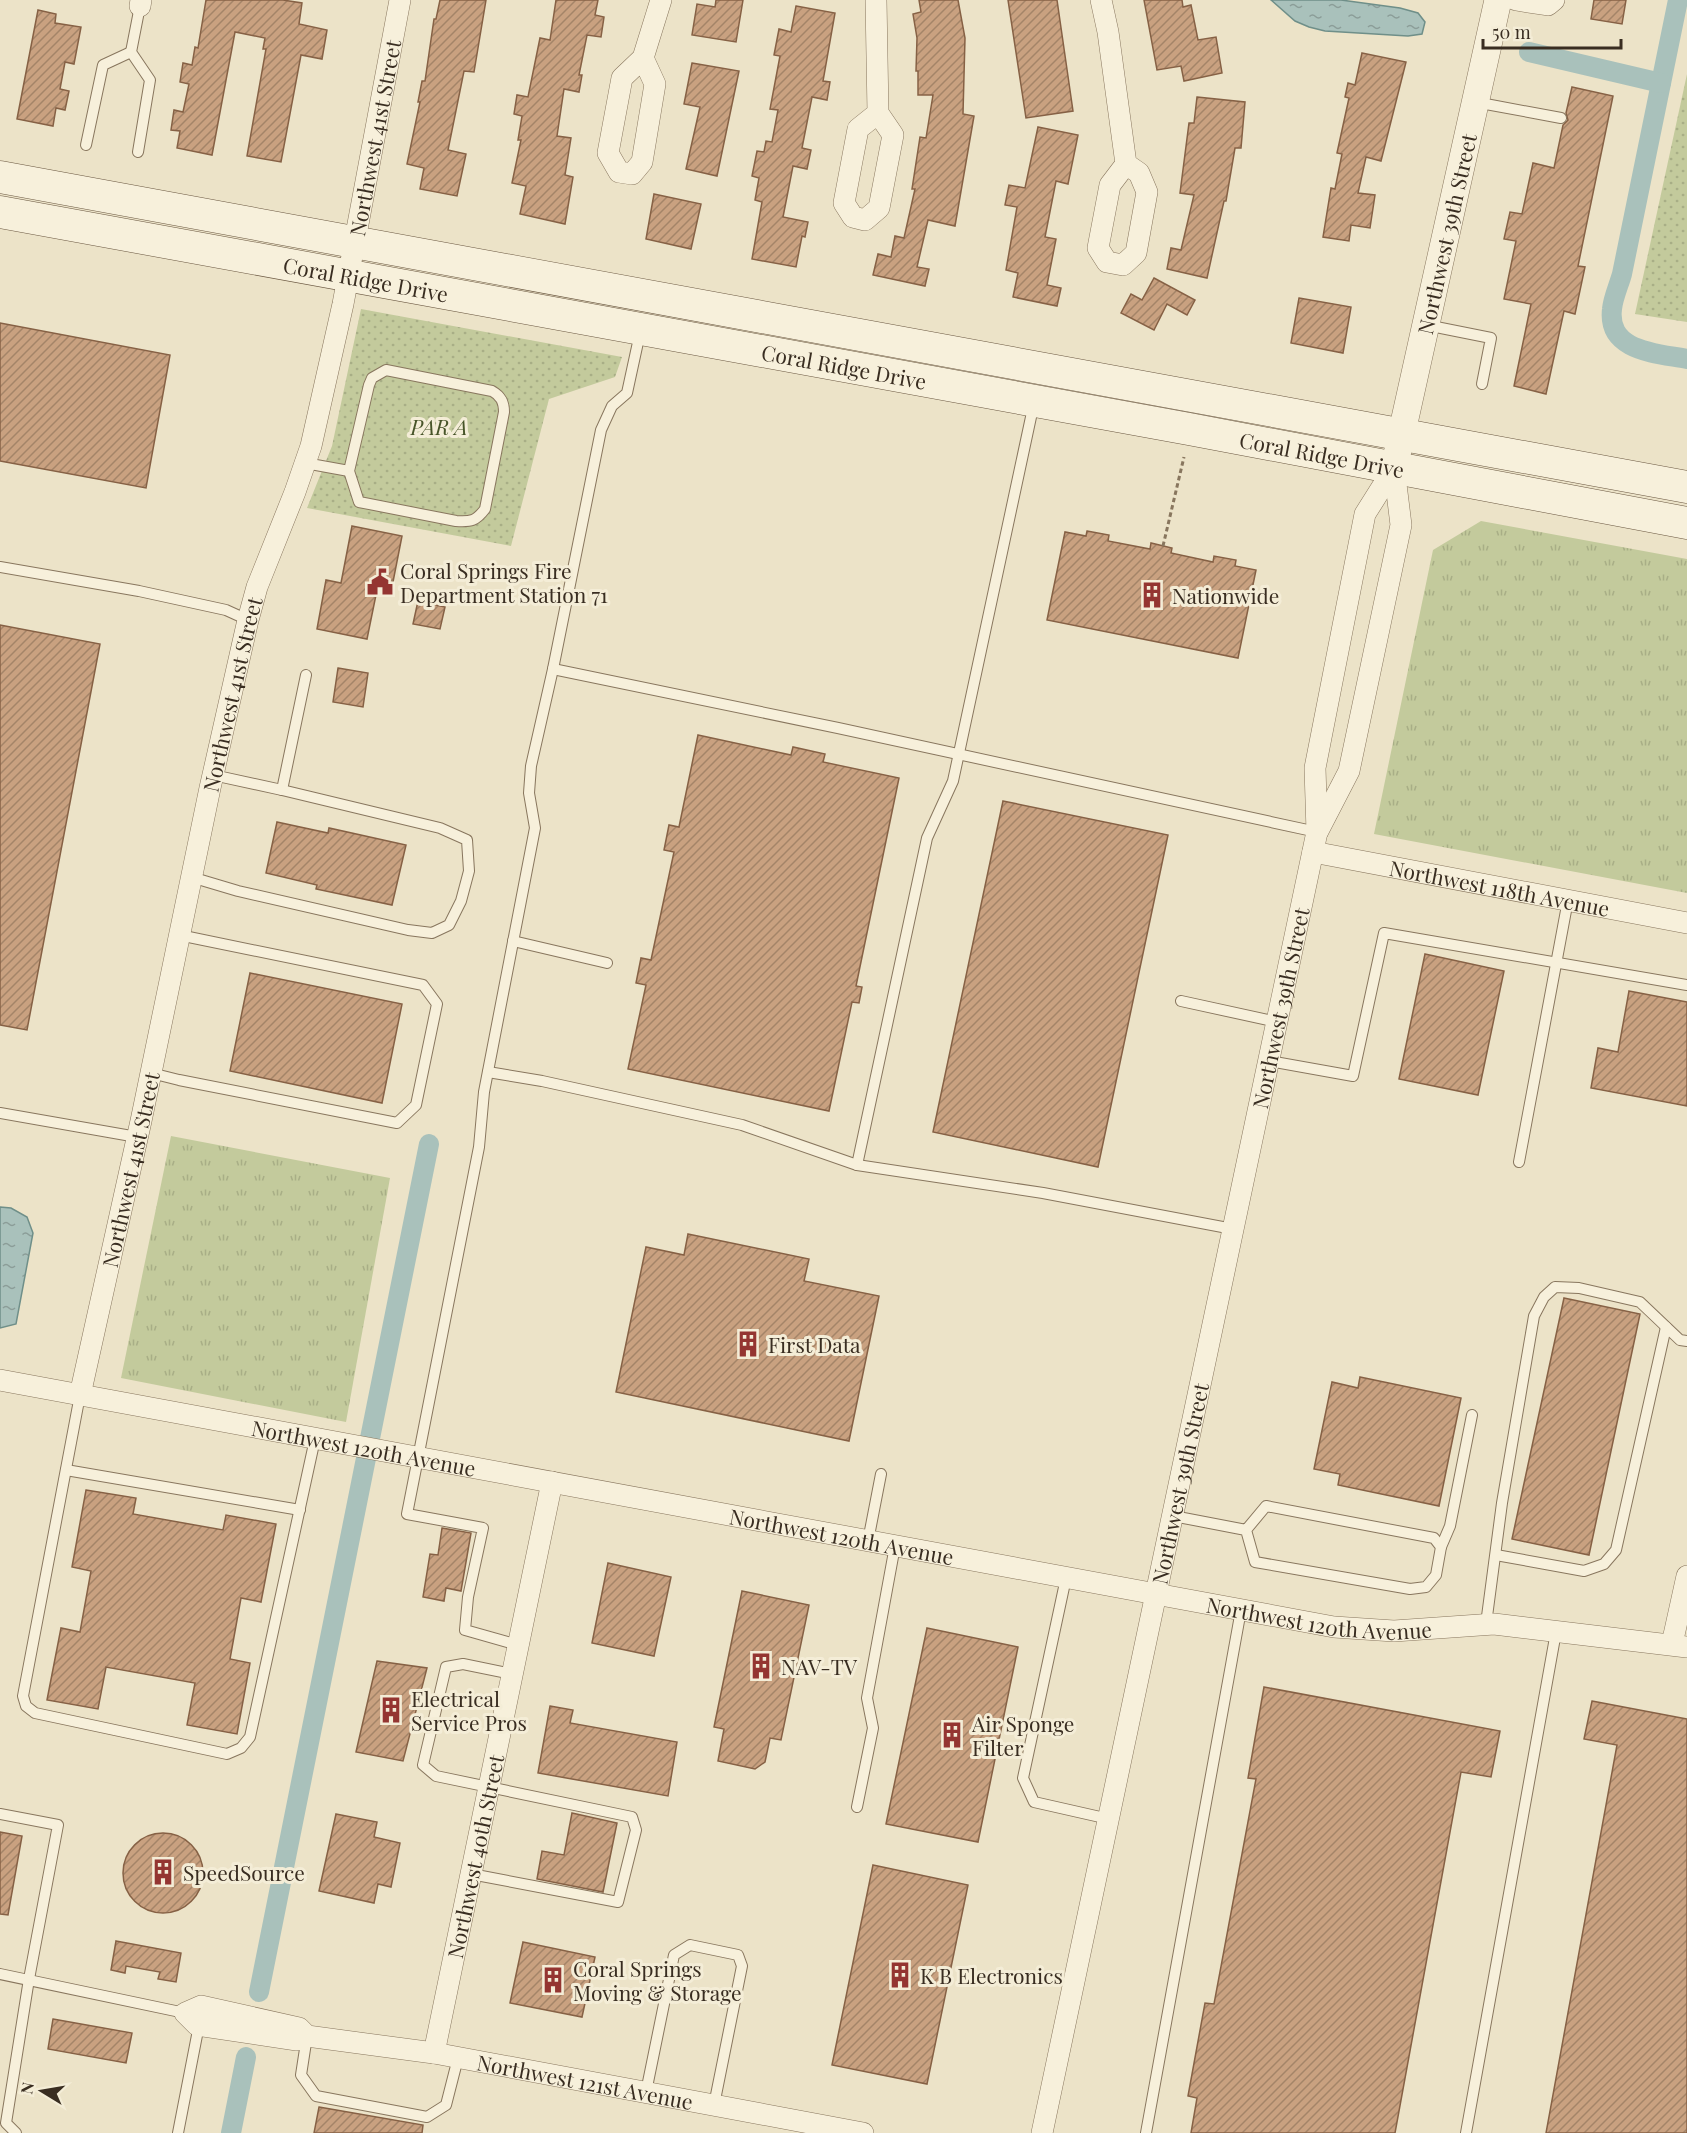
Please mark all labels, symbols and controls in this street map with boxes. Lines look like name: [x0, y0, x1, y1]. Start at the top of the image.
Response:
scale bar: [1483, 12, 1621, 50]
text: 50 m: [1492, 20, 1531, 44]
street label: Northwest 41st Street: [342, 37, 406, 238]
street label: Northwest 39th Street: [1410, 130, 1482, 337]
street label: Coral Ridge Drive: [281, 250, 451, 308]
street label: Coral Ridge Drive: [759, 337, 929, 395]
park label: PAR A: [409, 412, 468, 440]
street label: Coral Ridge Drive: [1237, 425, 1407, 483]
place label: Coral Springs Fire Department Station 71: [400, 556, 608, 608]
public building icon: Coral Springs Fire Department Station 71: [365, 567, 395, 597]
building icon: Nationwide: [1137, 580, 1167, 610]
place label: Nationwide: [1172, 581, 1279, 609]
street label: Northwest 41st Street: [196, 593, 268, 794]
street label: Northwest 118th Avenue: [1387, 853, 1612, 922]
street label: Northwest 39th Street: [1245, 904, 1315, 1111]
street label: Northwest 41st Street: [95, 1069, 165, 1270]
building icon: First Data: [733, 1329, 763, 1359]
place label: First Data: [768, 1330, 861, 1358]
street label: Northwest 39th Street: [1144, 1380, 1214, 1586]
street label: Northwest 120th Avenue: [249, 1413, 478, 1482]
street label: Northwest 120th Avenue: [727, 1501, 956, 1570]
street label: Northwest 120th Avenue: [1204, 1590, 1433, 1645]
building icon: NAV-TV: [746, 1651, 776, 1681]
place label: NAV-TV: [781, 1652, 858, 1680]
place label: Electrical Service Pros: [411, 1684, 527, 1736]
building icon: Electrical Service Pros: [376, 1695, 406, 1725]
place label: Air Sponge Filter: [971, 1709, 1074, 1761]
building icon: Air Sponge Filter: [937, 1720, 967, 1750]
street label: Northwest 40th Street: [440, 1751, 509, 1960]
building icon: SpeedSource: [148, 1857, 178, 1887]
place label: SpeedSource: [183, 1858, 305, 1886]
place label: Coral Springs Moving & Storage: [573, 1954, 742, 2006]
building icon: K B Electronics: [885, 1960, 915, 1990]
place label: K B Electronics: [920, 1961, 1063, 1989]
building icon: Coral Springs Moving & Storage: [538, 1965, 568, 1995]
street label: Northwest 121st Avenue: [475, 2047, 696, 2115]
north arrow: [12, 2061, 72, 2121]
text: N: [15, 2080, 38, 2096]

